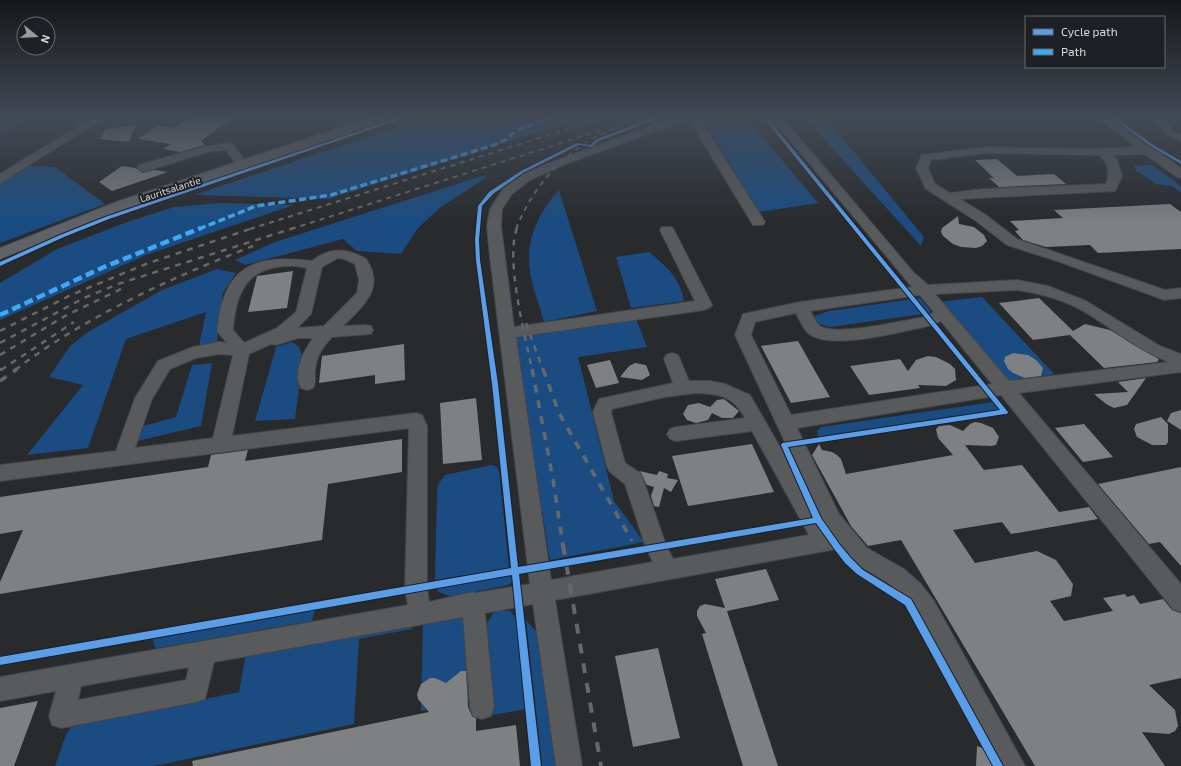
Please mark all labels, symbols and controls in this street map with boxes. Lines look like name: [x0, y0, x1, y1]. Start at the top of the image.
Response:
north arrow: [16, 16, 56, 56]
legend: [1025, 16, 1165, 68]
text: Cycle path: [1061, 24, 1118, 38]
text: N: [39, 33, 53, 45]
text: Path: [1061, 44, 1086, 58]
street label: Lauritsalantie: [138, 174, 202, 204]

